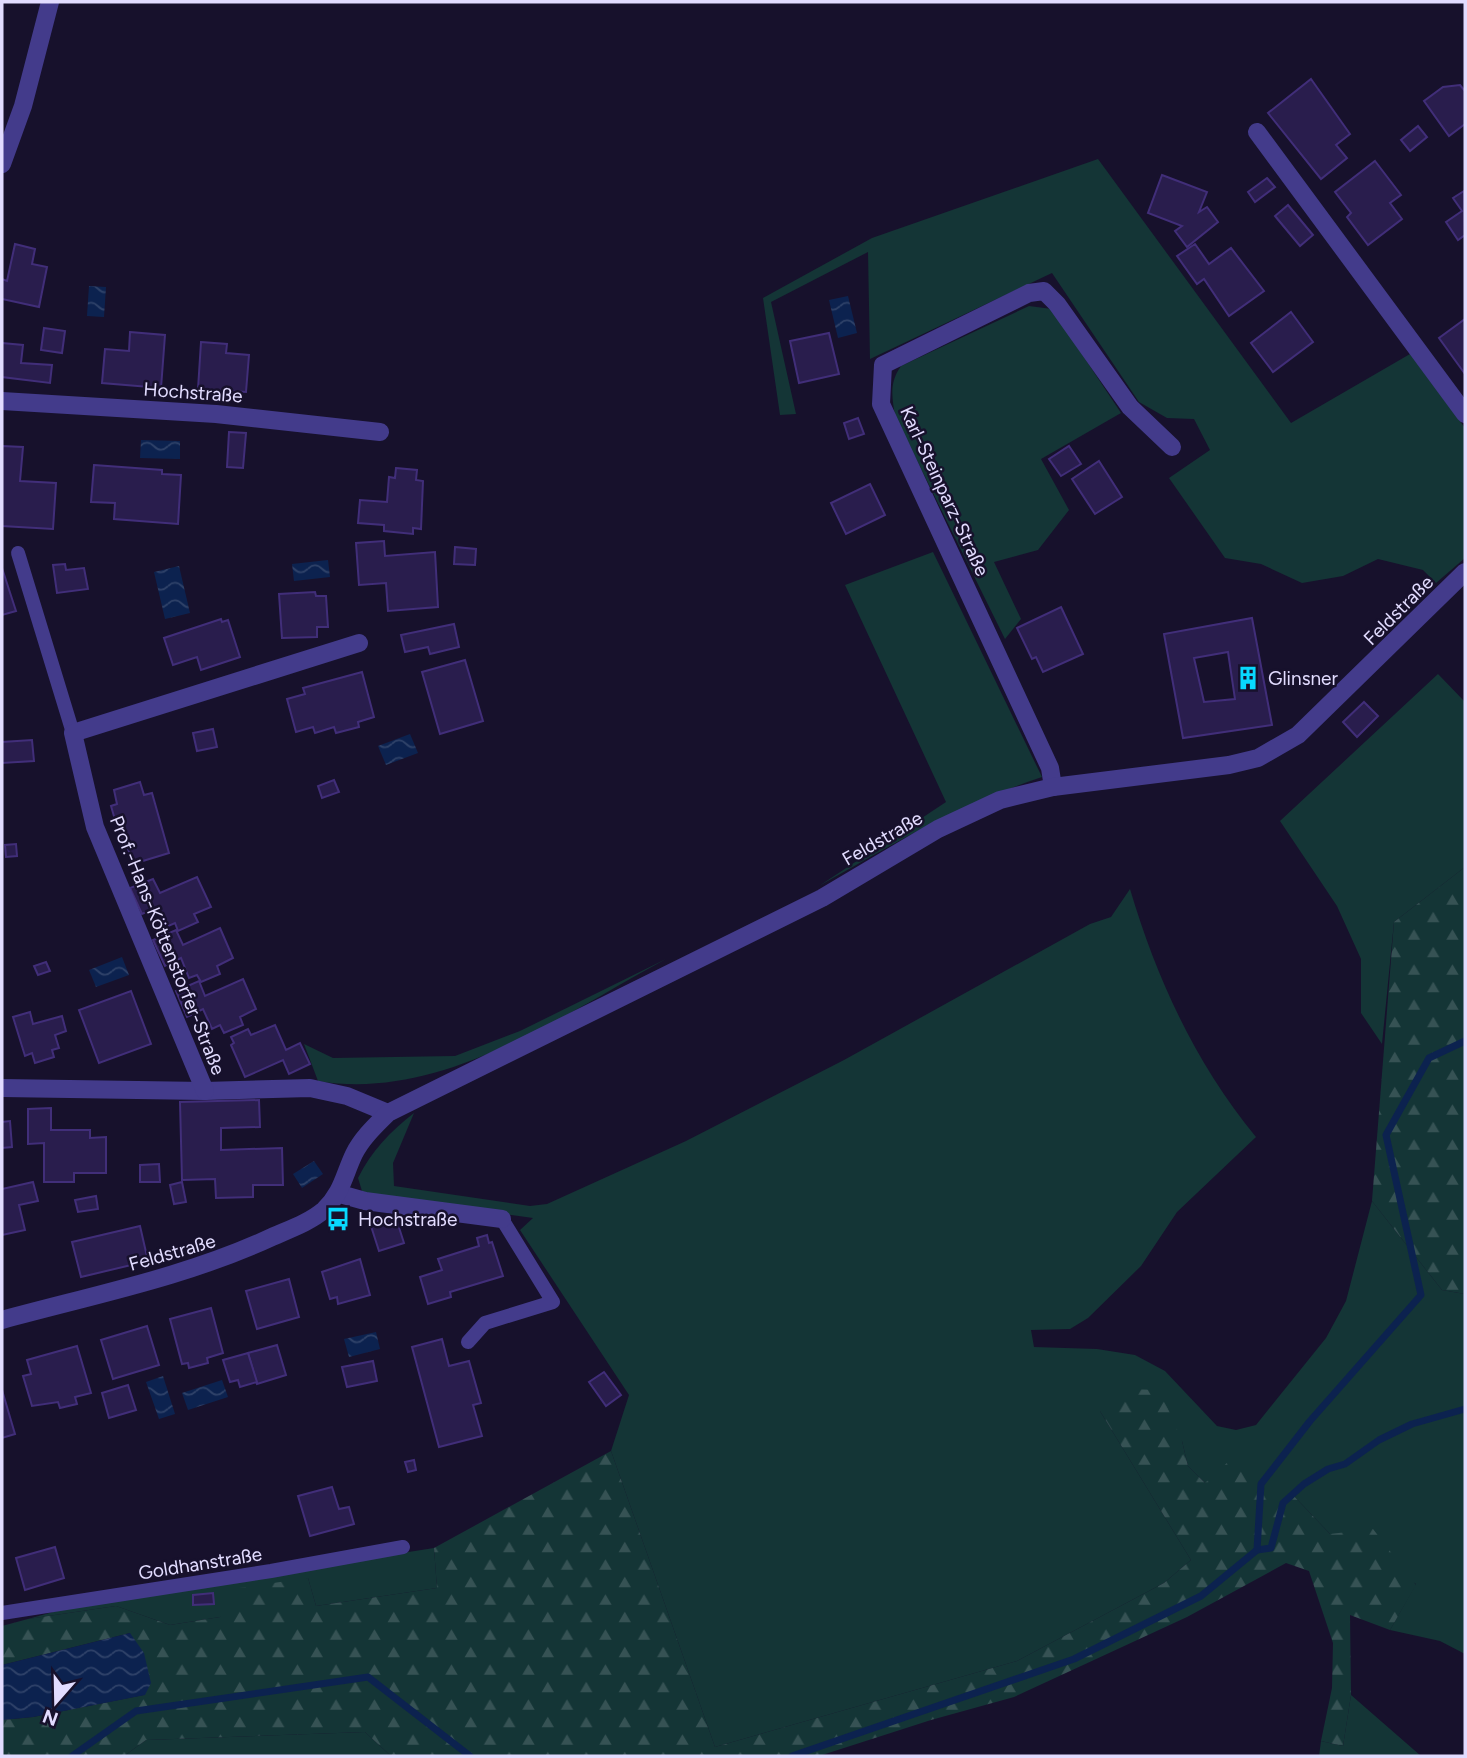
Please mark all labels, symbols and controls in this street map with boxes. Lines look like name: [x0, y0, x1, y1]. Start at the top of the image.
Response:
street label: Hochstraße: [143, 378, 243, 407]
street label: Karl-Steinparz-Straße: [895, 403, 994, 580]
street label: Feldstraße: [1359, 571, 1438, 650]
building icon: Glinsner: [1234, 664, 1262, 692]
place label: Glinsner: [1268, 667, 1338, 690]
street label: Feldstraße: [838, 806, 927, 871]
street label: Prof.-Hans-Köttenstorfer-Straße: [105, 812, 230, 1078]
bus stop icon: Hochstraße: [324, 1205, 352, 1233]
place label: Hochstraße: [358, 1208, 457, 1231]
street label: Feldstraße: [126, 1229, 218, 1276]
street label: Goldhanstraße: [137, 1542, 264, 1585]
north arrow: [21, 1667, 91, 1737]
text: N: [40, 1704, 61, 1731]

